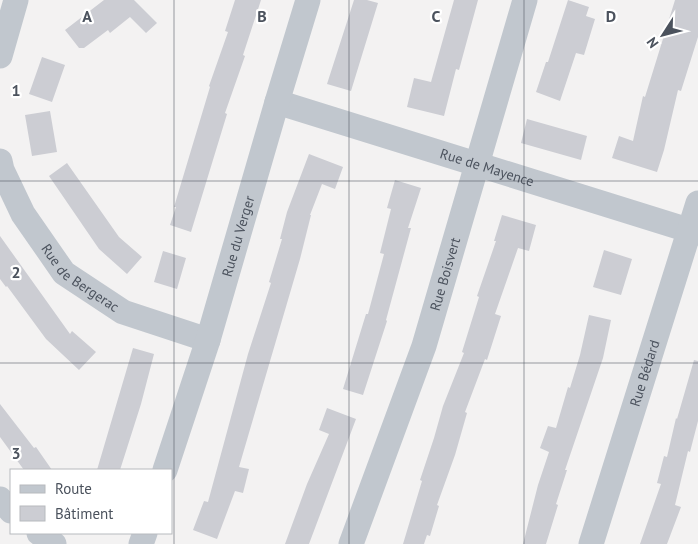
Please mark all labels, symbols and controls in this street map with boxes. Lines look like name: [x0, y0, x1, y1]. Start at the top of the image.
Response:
text: A: [82, 6, 92, 26]
text: B: [257, 6, 267, 26]
text: C: [432, 6, 441, 26]
text: D: [606, 6, 616, 26]
north arrow: [638, 10, 688, 60]
text: N: [642, 34, 662, 52]
text: 1: [11, 80, 21, 100]
street label: Rue de Mayence: [438, 144, 536, 190]
street label: Rue du Verger: [218, 193, 258, 279]
street label: Rue Boisvert: [426, 235, 464, 313]
street label: Rue de Bergerac: [37, 240, 122, 316]
text: 2: [11, 262, 21, 282]
street label: Rue Bédard: [626, 338, 663, 409]
text: 3: [11, 443, 21, 463]
legend: [10, 469, 172, 534]
text: Route: [55, 479, 92, 498]
text: Bâtiment: [55, 504, 113, 523]

